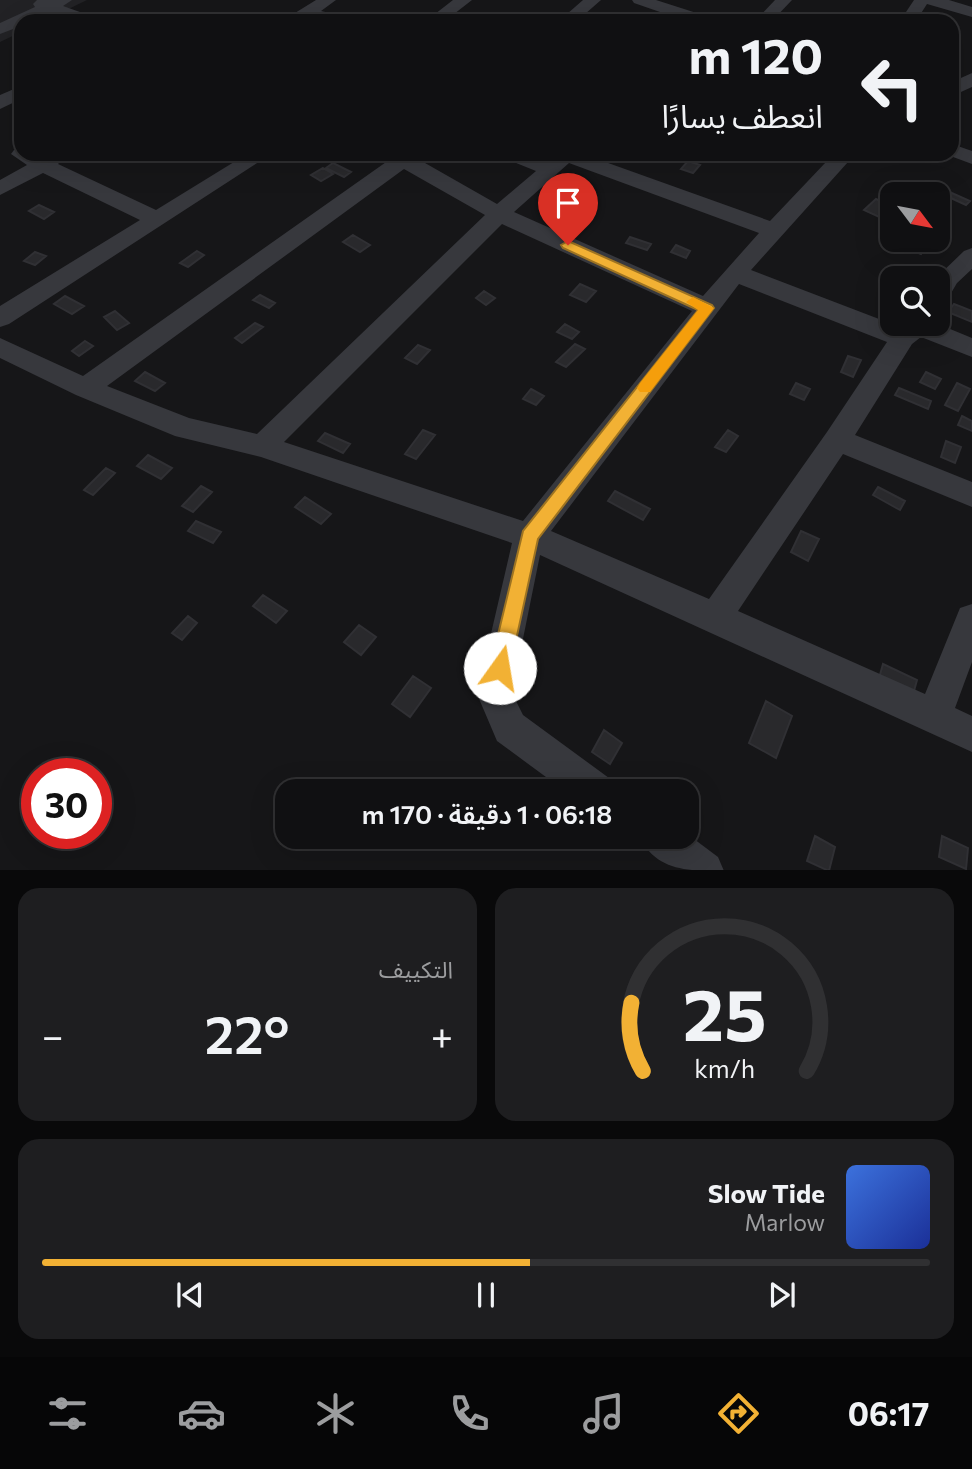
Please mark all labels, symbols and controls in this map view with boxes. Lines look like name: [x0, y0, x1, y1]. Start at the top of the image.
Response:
text: 120 m: [689, 24, 823, 84]
icon: left: [847, 42, 938, 133]
text: انعطف يسارًا: [661, 95, 823, 135]
pin: [538, 173, 598, 245]
north arrow: [880, 182, 950, 252]
map controls: [880, 182, 950, 336]
icon: arrive: [549, 184, 587, 222]
button: search: [880, 266, 950, 336]
position arrow: [463, 631, 537, 705]
speed limit sign: 30: [21, 758, 112, 849]
text: 06:18 · 1 دقيقة · 170 m: [362, 798, 612, 829]
text: التكييف: [379, 955, 453, 983]
text: 25: [683, 967, 766, 1056]
text: 22°: [205, 1001, 289, 1065]
text: −: [42, 1011, 64, 1058]
text: +: [431, 1011, 453, 1058]
text: km/h: [694, 1052, 755, 1082]
text: Slow Tide: [708, 1177, 825, 1208]
text: Marlow: [744, 1208, 825, 1236]
icon: previous: [171, 1276, 209, 1314]
icon: pause: [467, 1276, 505, 1314]
icon: next: [763, 1276, 801, 1314]
icon: filters: [43, 1389, 92, 1438]
icon: car: [177, 1389, 226, 1438]
icon: climate: [311, 1389, 360, 1438]
icon: phone: [445, 1389, 494, 1438]
icon: music: [579, 1389, 628, 1438]
icon: directions: [714, 1389, 763, 1438]
text: 06:17: [848, 1393, 929, 1433]

